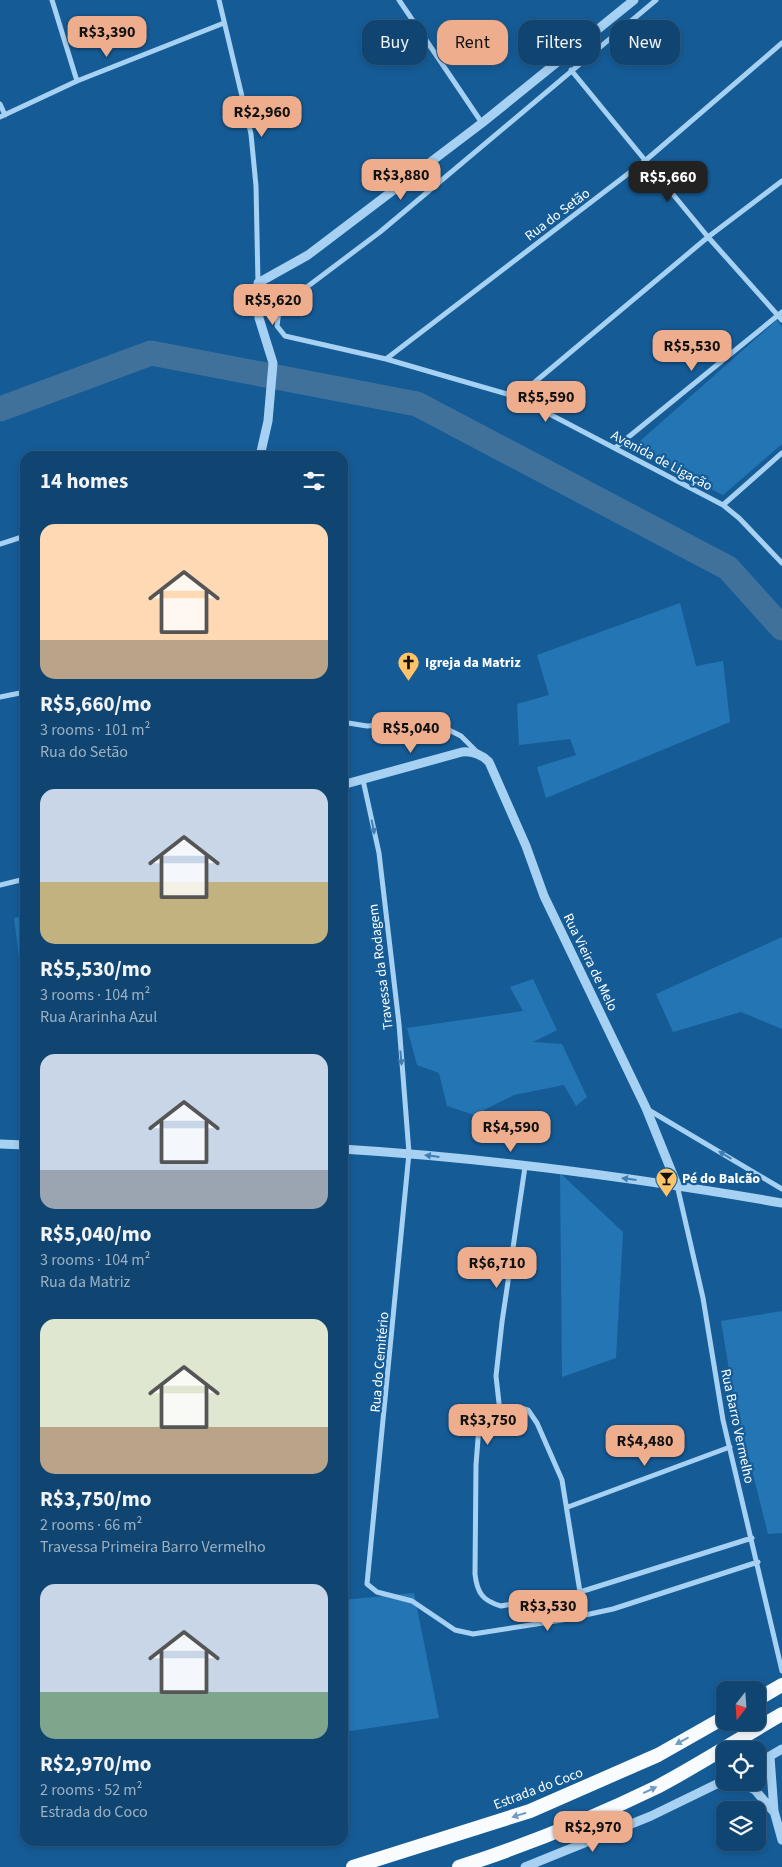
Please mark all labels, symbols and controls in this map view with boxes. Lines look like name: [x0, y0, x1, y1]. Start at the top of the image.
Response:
pin: R$3,390: [61, 15, 153, 58]
chip: Buy: [362, 20, 427, 65]
chip: Rent: [437, 20, 508, 65]
chip: Filters: [518, 20, 600, 65]
chip: New: [610, 20, 680, 65]
text: R$3,390: [79, 21, 135, 43]
pin: R$2,960: [216, 96, 308, 138]
text: R$2,960: [234, 101, 290, 123]
pin: R$3,880: [355, 158, 447, 201]
pin: R$5,660: [622, 160, 714, 203]
text: R$3,880: [373, 164, 429, 186]
text: R$5,660: [640, 166, 696, 188]
street label: Rua do Setão: [521, 184, 594, 246]
pin: R$5,620: [227, 284, 319, 326]
text: R$5,620: [245, 289, 301, 311]
pin: R$5,530: [646, 330, 738, 372]
text: R$5,530: [664, 335, 720, 357]
pin: R$5,590: [500, 380, 592, 423]
text: R$5,590: [518, 386, 574, 408]
street label: Avenida de Ligação: [607, 426, 716, 496]
text: 14 homes: [40, 466, 128, 496]
icon: filters: [300, 467, 328, 495]
icon: home: [139, 557, 229, 647]
church icon: Igreja da Matriz: [397, 650, 421, 681]
place label: Igreja da Matriz: [425, 653, 521, 673]
text: R$5,660/mo: [40, 689, 151, 719]
pin: R$5,040: [365, 712, 457, 754]
text: R$5,040: [383, 717, 439, 739]
text: 3 rooms · 101 m²: [40, 719, 150, 741]
text: Rua do Setão: [40, 741, 128, 763]
one-way arrow: [370, 820, 378, 836]
icon: home: [139, 822, 229, 912]
street label: Travessa da Rodagem: [363, 903, 399, 1031]
street label: Rua Vieira de Melo: [558, 910, 622, 1015]
text: R$5,530/mo: [40, 954, 151, 984]
text: 3 rooms · 104 m²: [40, 984, 150, 1006]
text: Rua Ararinha Azul: [40, 1006, 157, 1028]
one-way arrow: [398, 1050, 406, 1066]
icon: home: [139, 1087, 229, 1177]
pin: R$4,590: [465, 1110, 557, 1153]
text: R$4,590: [483, 1116, 539, 1138]
one-way arrow: [719, 1151, 732, 1160]
one-way arrow: [424, 1152, 440, 1160]
bar icon: Pé do Balcão: [654, 1166, 678, 1197]
place label: Pé do Balcão: [682, 1169, 760, 1189]
one-way arrow: [620, 1175, 636, 1183]
text: R$5,040/mo: [40, 1219, 151, 1249]
pin: R$6,710: [451, 1246, 543, 1289]
text: 3 rooms · 104 m²: [40, 1249, 150, 1271]
text: R$6,710: [469, 1252, 525, 1274]
text: Rua da Matriz: [40, 1271, 130, 1293]
street label: Rua do Cemitério: [366, 1311, 394, 1413]
icon: home: [139, 1352, 229, 1442]
street label: Rua Barro Vermelho: [715, 1367, 759, 1485]
pin: R$3,750: [442, 1404, 534, 1446]
text: R$3,750: [460, 1409, 516, 1431]
pin: R$4,480: [599, 1424, 691, 1467]
text: R$4,480: [617, 1430, 673, 1452]
text: R$3,750/mo: [40, 1484, 151, 1514]
text: 2 rooms · 66 m²: [40, 1514, 142, 1536]
text: Travessa Primeira Barro Vermelho: [40, 1536, 266, 1558]
pin: R$3,530: [502, 1590, 594, 1632]
text: R$3,530: [520, 1595, 576, 1617]
icon: home: [139, 1617, 229, 1707]
north arrow: [716, 1681, 766, 1731]
map controls: [716, 1681, 766, 1851]
one-way arrow: [675, 1737, 690, 1745]
button: locate: [716, 1741, 766, 1791]
text: R$2,970/mo: [40, 1749, 151, 1779]
street label: Estrada do Coco: [491, 1763, 586, 1815]
text: 2 rooms · 52 m²: [40, 1779, 142, 1801]
one-way arrow: [643, 1785, 657, 1793]
text: Estrada do Coco: [40, 1801, 148, 1823]
button: layers: [716, 1801, 766, 1851]
pin: R$2,970: [547, 1810, 639, 1853]
one-way arrow: [511, 1812, 526, 1819]
text: R$2,970: [565, 1816, 621, 1838]

